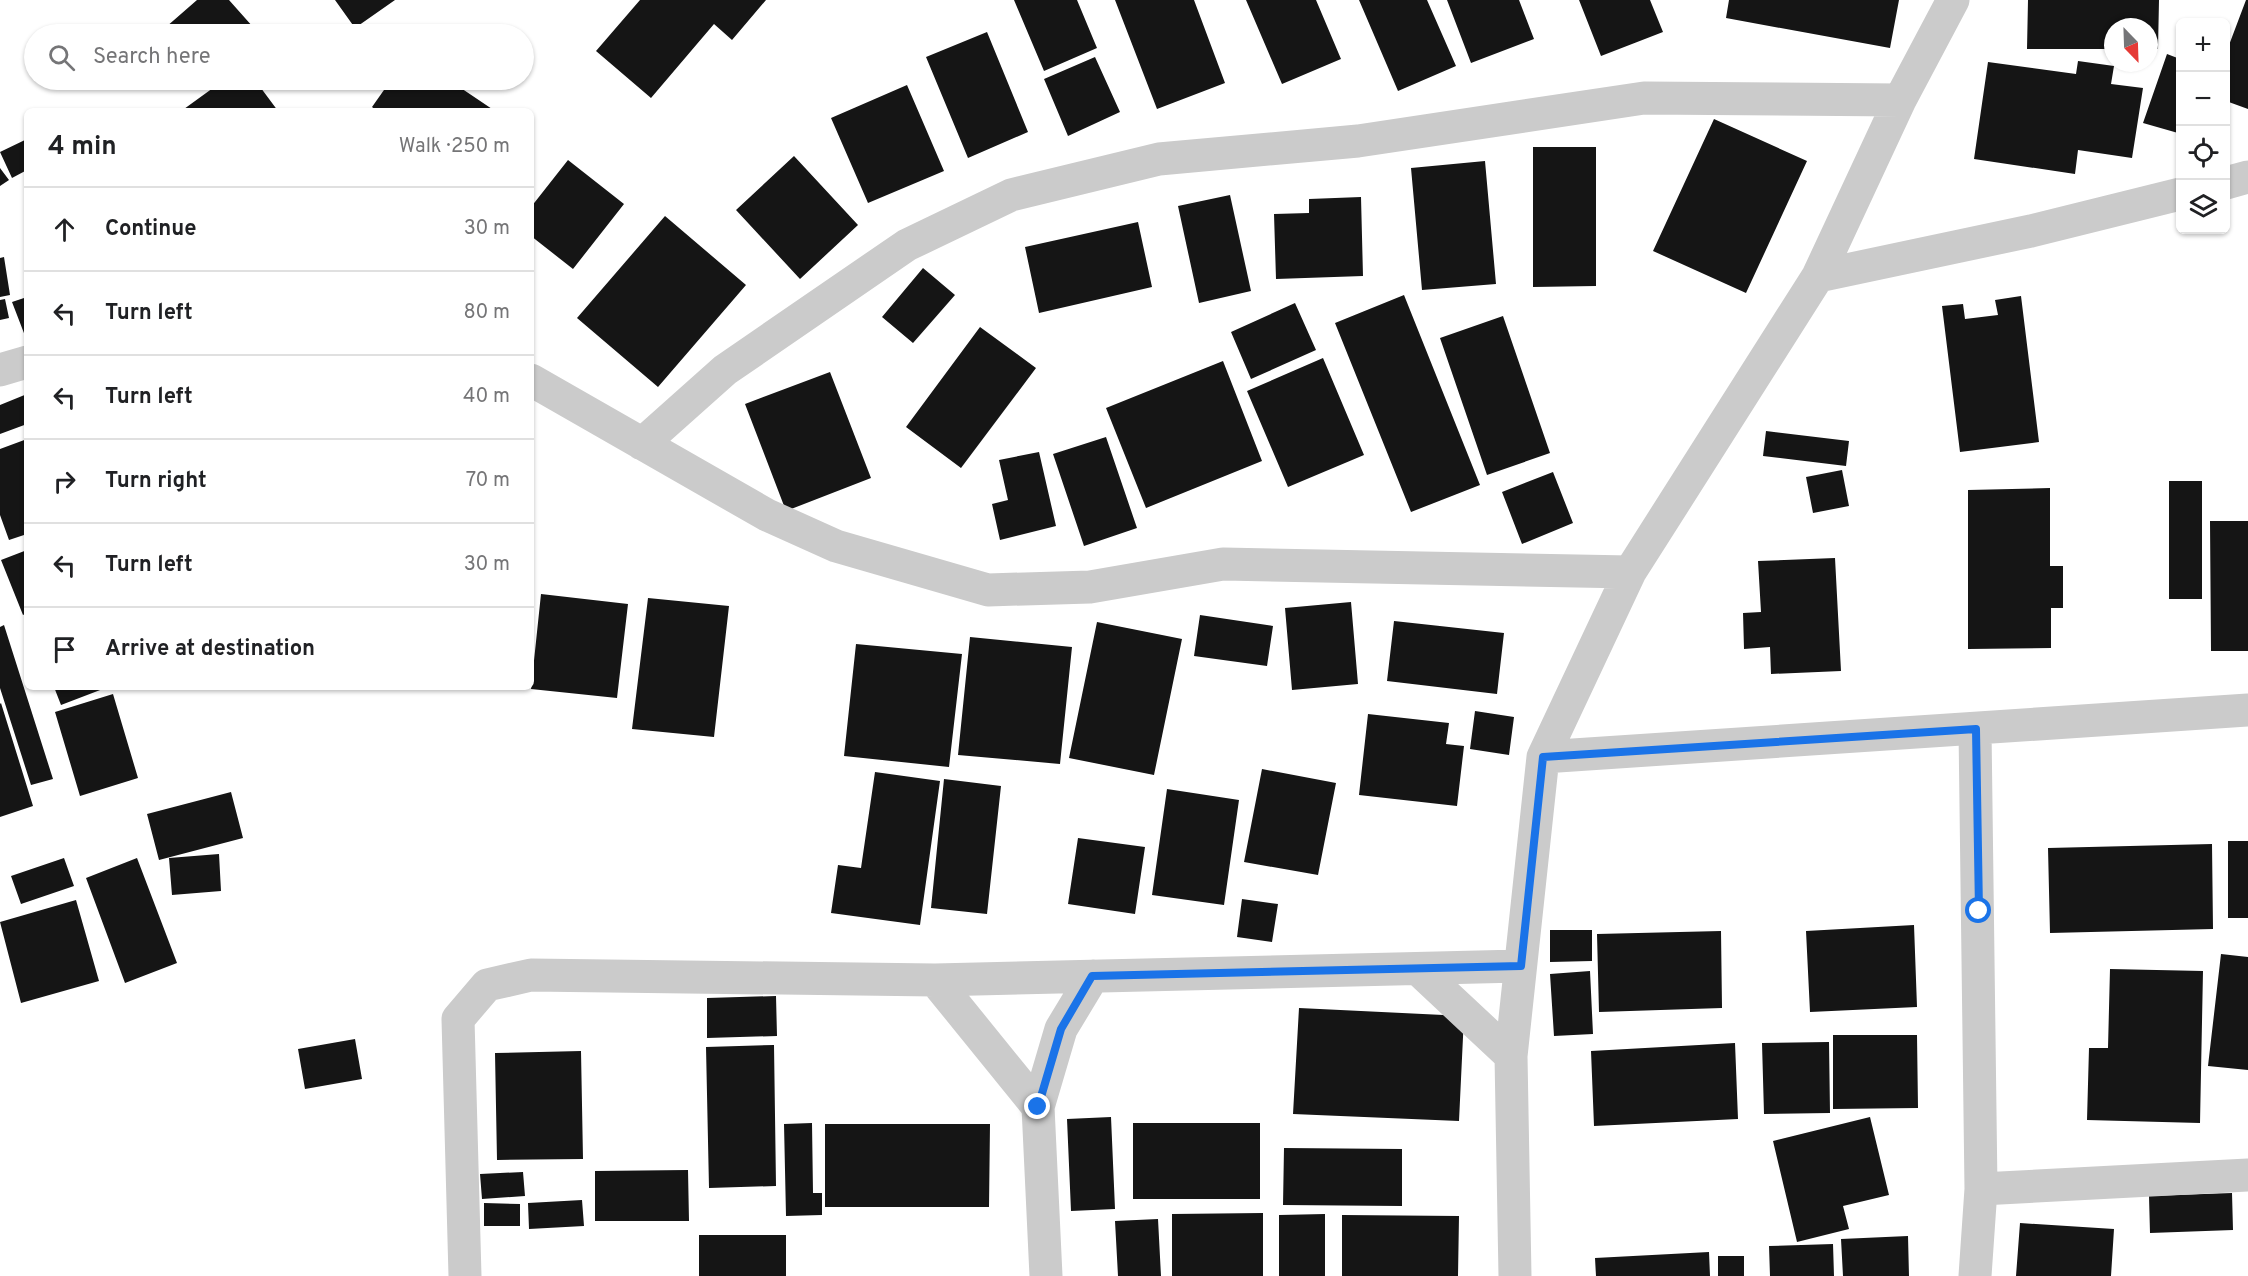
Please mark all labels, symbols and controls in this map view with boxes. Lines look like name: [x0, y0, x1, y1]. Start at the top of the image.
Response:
north arrow: [2104, 18, 2158, 72]
map controls: [2176, 18, 2230, 234]
button: +: [2176, 18, 2230, 72]
search box: [24, 24, 534, 90]
icon: search: [45, 41, 78, 74]
text: Search here: [93, 44, 211, 71]
button: −: [2176, 72, 2230, 126]
button: locate: [2176, 126, 2230, 180]
text: 4 min: [48, 131, 117, 164]
text: Walk · 250 m: [399, 134, 510, 160]
button: layers: [2176, 180, 2230, 234]
icon: ahead: [48, 213, 81, 246]
text: Continue: [105, 216, 196, 243]
text: 30 m: [464, 216, 510, 242]
icon: left: [48, 297, 81, 330]
text: Turn left: [105, 300, 193, 327]
text: 80 m: [464, 300, 510, 326]
icon: left: [48, 381, 81, 414]
text: Turn left: [105, 384, 193, 411]
text: 40 m: [463, 384, 510, 410]
icon: right: [48, 465, 81, 498]
text: Turn right: [105, 468, 207, 495]
text: 70 m: [466, 468, 510, 494]
icon: left: [48, 549, 81, 582]
text: Turn left: [105, 552, 193, 579]
text: 30 m: [464, 552, 510, 578]
icon: arrive: [48, 633, 81, 666]
text: Arrive at destination: [105, 636, 315, 663]
route start: [1965, 897, 1991, 923]
route end: [1024, 1093, 1050, 1119]

